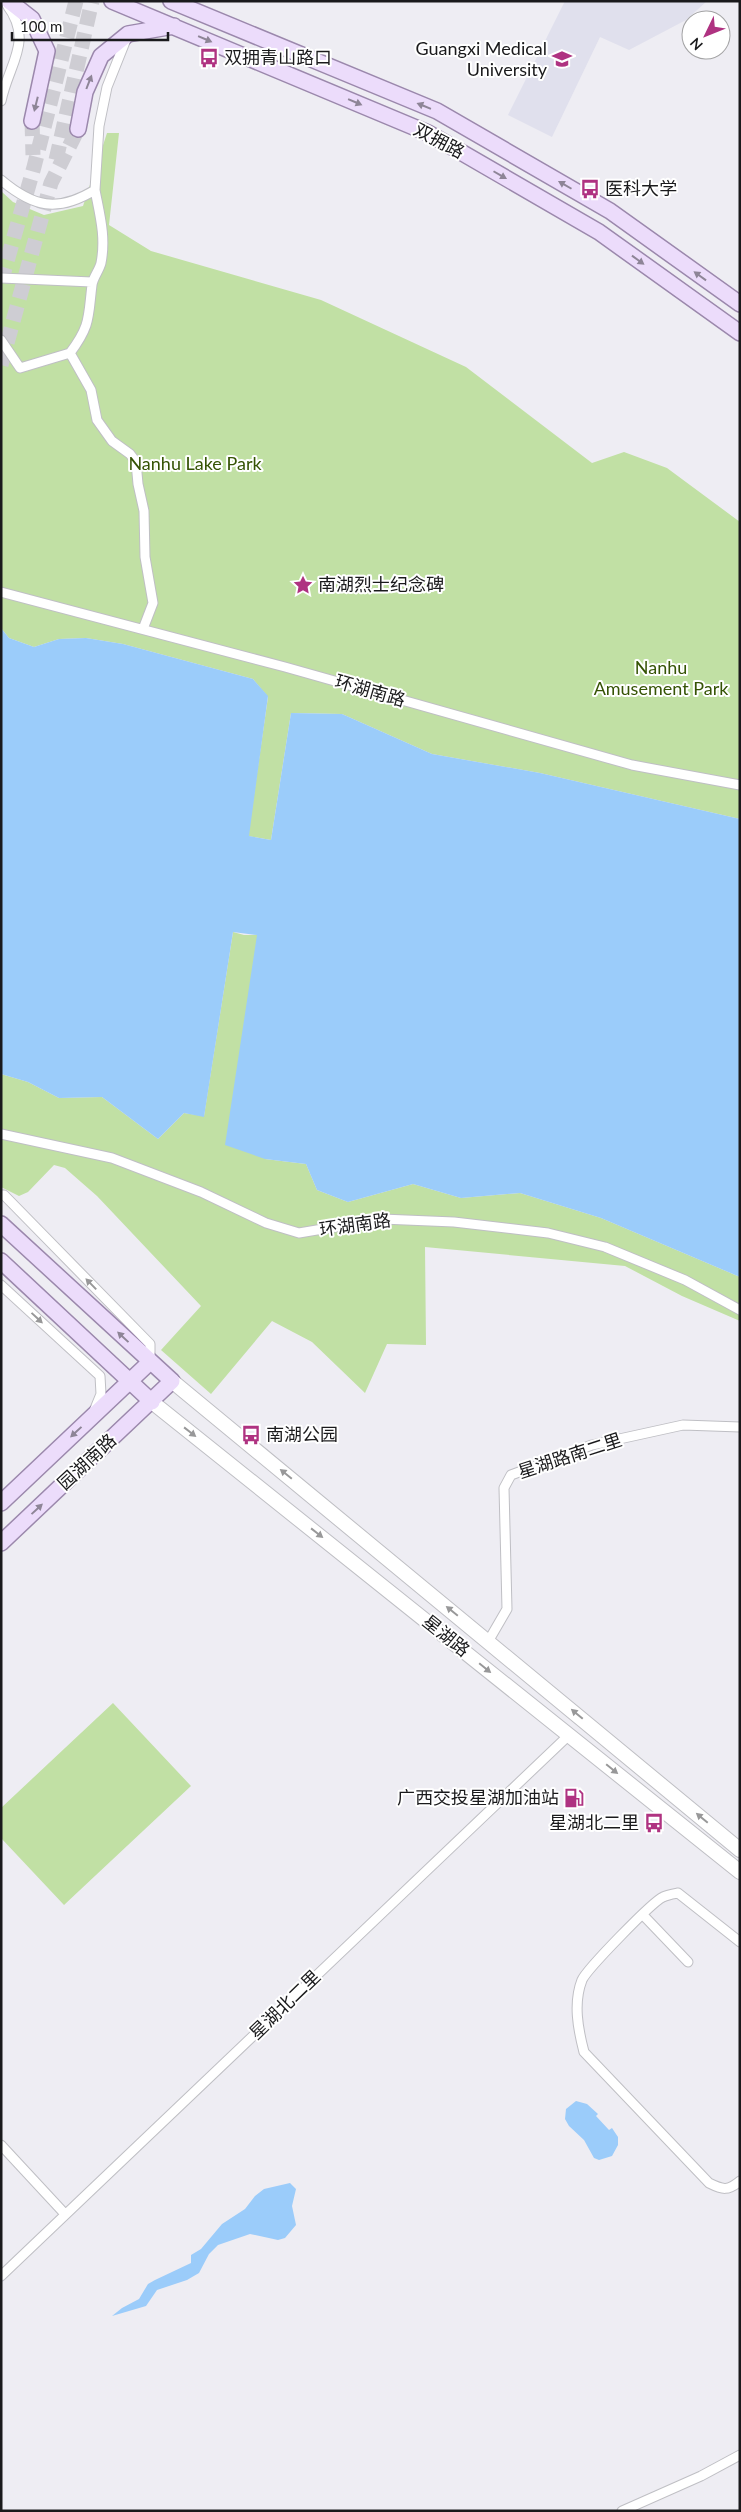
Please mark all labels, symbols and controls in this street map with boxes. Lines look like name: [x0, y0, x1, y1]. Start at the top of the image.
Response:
scale bar: [12, 10, 169, 42]
north arrow: [681, 10, 731, 60]
text: 100 m: [20, 17, 62, 35]
text: N: [686, 34, 706, 54]
one-way arrow: [198, 36, 212, 44]
place label: Guangxi Medical University: [416, 37, 548, 80]
place label: 双拥青山路口: [224, 46, 332, 68]
bus stop icon: 双拥青山路口: [198, 47, 220, 69]
school or university icon: Guangxi Medical University: [551, 48, 573, 70]
one-way arrow: [85, 74, 93, 89]
one-way arrow: [32, 97, 40, 112]
one-way arrow: [348, 99, 362, 107]
one-way arrow: [417, 101, 431, 109]
street label: 双拥路: [410, 118, 468, 163]
one-way arrow: [494, 170, 507, 179]
place label: 医科大学: [605, 177, 677, 199]
bus stop icon: 医科大学: [579, 178, 601, 200]
one-way arrow: [559, 181, 572, 190]
one-way arrow: [632, 255, 645, 265]
one-way arrow: [693, 271, 707, 281]
park label: Nanhu Lake Park: [128, 452, 262, 474]
place label: 南湖烈士纪念碑: [318, 573, 444, 595]
place icon: 南湖烈士纪念碑: [292, 574, 314, 596]
park label: Nanhu Amusement Park: [594, 656, 729, 699]
street label: 环湖南路: [333, 670, 408, 711]
street label: 环湖南路: [318, 1208, 392, 1240]
one-way arrow: [86, 1279, 98, 1291]
one-way arrow: [31, 1312, 43, 1324]
one-way arrow: [117, 1331, 129, 1343]
place label: 南湖公园: [266, 1423, 338, 1445]
bus stop icon: 南湖公园: [240, 1424, 262, 1446]
one-way arrow: [71, 1426, 83, 1438]
one-way arrow: [183, 1427, 196, 1438]
street label: 星湖路南二里: [515, 1428, 624, 1482]
street label: 园湖南路: [52, 1429, 120, 1494]
one-way arrow: [280, 1469, 293, 1480]
one-way arrow: [31, 1503, 43, 1515]
one-way arrow: [311, 1528, 324, 1539]
one-way arrow: [446, 1605, 459, 1616]
street label: 星湖路: [419, 1610, 475, 1661]
one-way arrow: [479, 1662, 492, 1673]
one-way arrow: [571, 1709, 584, 1720]
one-way arrow: [605, 1764, 618, 1775]
place label: 广西交投星湖加油站: [397, 1786, 559, 1808]
fuel station icon: 广西交投星湖加油站: [563, 1787, 585, 1809]
place label: 星湖北二里: [549, 1811, 639, 1833]
bus stop icon: 星湖北二里: [643, 1812, 665, 1834]
one-way arrow: [696, 1813, 709, 1824]
street label: 星湖北二里: [244, 1965, 324, 2043]

